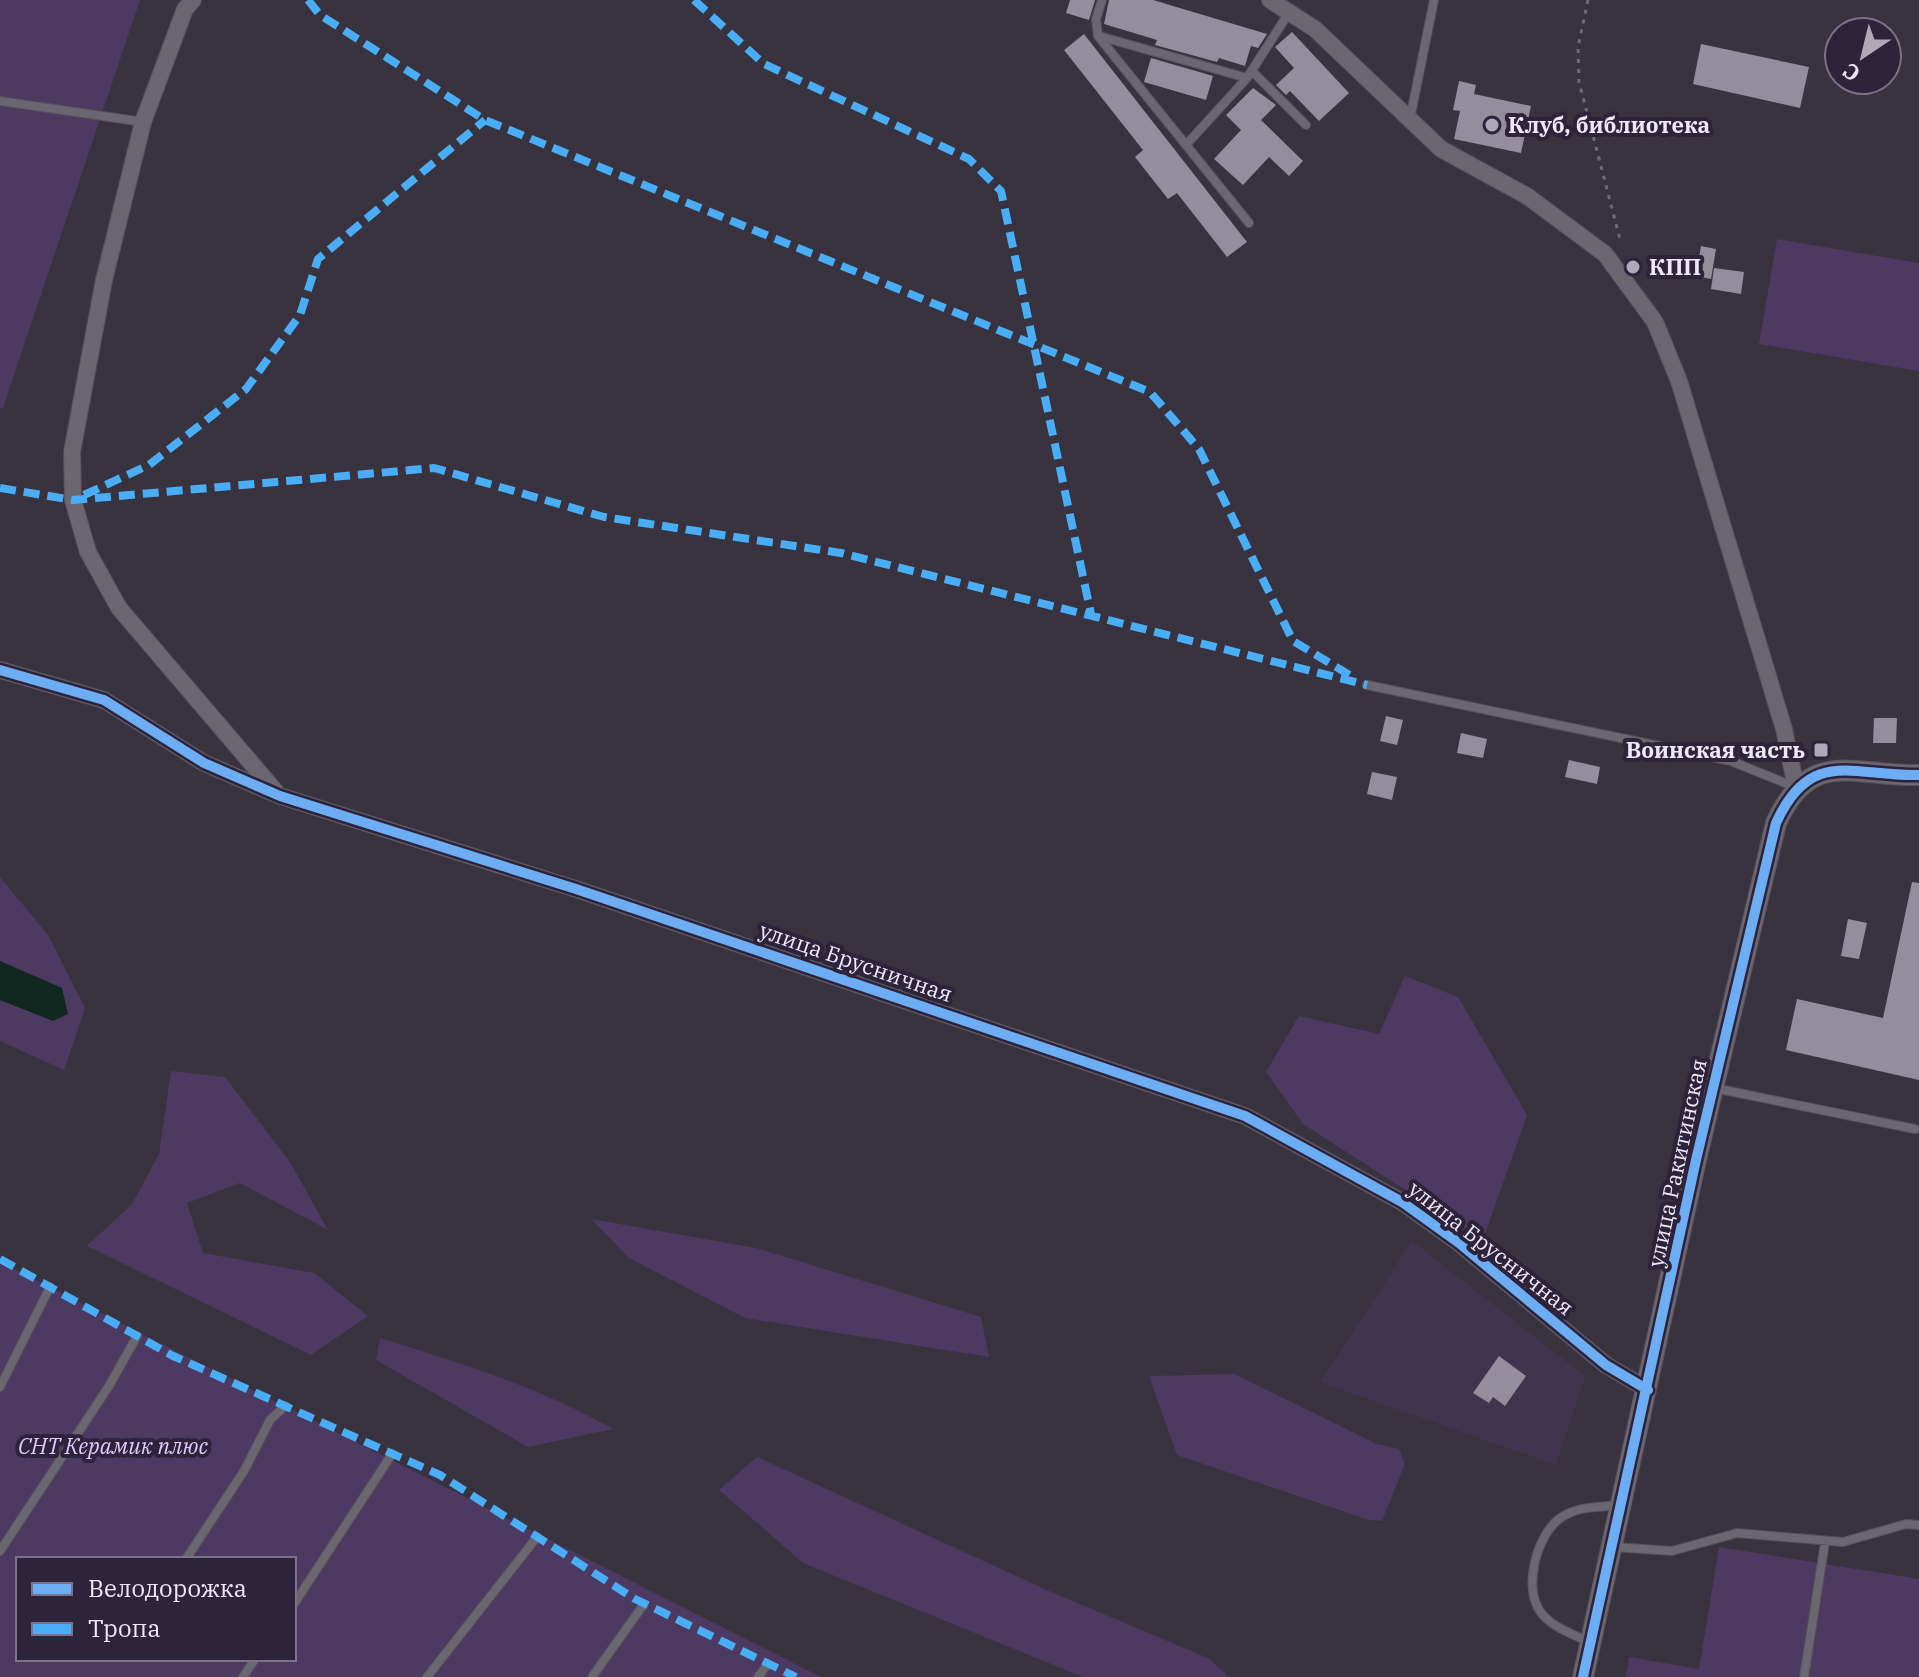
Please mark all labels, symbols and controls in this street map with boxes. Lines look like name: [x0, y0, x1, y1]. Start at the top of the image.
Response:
north arrow: [1823, 16, 1903, 96]
text: С: [1837, 57, 1866, 89]
place label: Клуб, библиотека: [1508, 110, 1710, 139]
marker: Клуб, библиотека: [1483, 116, 1501, 134]
place label: КПП: [1649, 252, 1701, 281]
marker: КПП: [1624, 258, 1642, 276]
place label: Воинская часть: [1626, 735, 1805, 764]
marker: Воинская часть: [1812, 741, 1830, 759]
street label: улица Брусничная: [756, 915, 956, 1008]
street label: улица Ракитинская: [1640, 1056, 1713, 1270]
street label: улица Брусничная: [1403, 1174, 1580, 1321]
park label: СНТ Керамик плюс: [18, 1431, 209, 1460]
legend: [16, 1557, 296, 1661]
text: Велодорожка: [88, 1572, 247, 1604]
text: Тропа: [88, 1612, 160, 1644]

